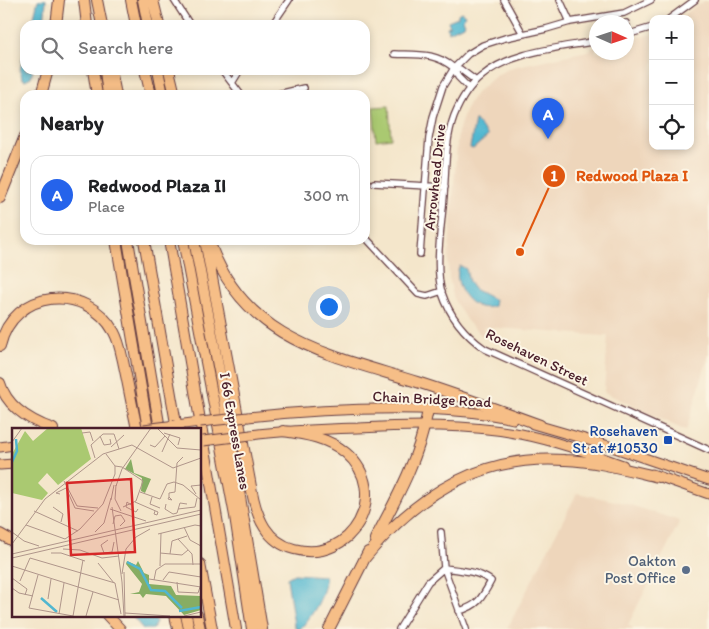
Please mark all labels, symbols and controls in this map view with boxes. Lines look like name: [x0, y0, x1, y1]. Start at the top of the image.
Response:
north arrow: [589, 15, 634, 60]
map controls: [649, 15, 694, 150]
button: +: [649, 15, 694, 60]
search box: [20, 20, 370, 75]
icon: search: [38, 34, 66, 62]
text: Search here: [78, 36, 173, 59]
button: −: [649, 60, 694, 105]
pin: A: [532, 98, 564, 139]
button: locate: [649, 105, 694, 150]
text: Nearby: [40, 110, 104, 135]
street label: Arrowhead Drive: [420, 123, 450, 231]
callout: Redwood Plaza I: [541, 160, 698, 191]
text: Redwood Plaza I: [576, 166, 688, 185]
text: 1: [551, 167, 558, 185]
text: Redwood Plaza II: [88, 174, 226, 197]
text: A: [52, 186, 62, 205]
text: 300 m: [304, 186, 349, 205]
text: Place: [88, 197, 125, 216]
your location: [316, 294, 342, 320]
street label: Rosehaven Street: [483, 324, 592, 390]
street label: I 66 Express Lanes: [216, 371, 254, 491]
street label: Chain Bridge Road: [372, 387, 492, 411]
place label: Rosehaven St at #10530: [572, 422, 659, 457]
inset map: [12, 428, 201, 616]
marker: Rosehaven St at #10530: [662, 434, 674, 446]
place label: Oakton Post Office: [605, 552, 676, 587]
marker: Oakton Post Office: [680, 564, 692, 576]

